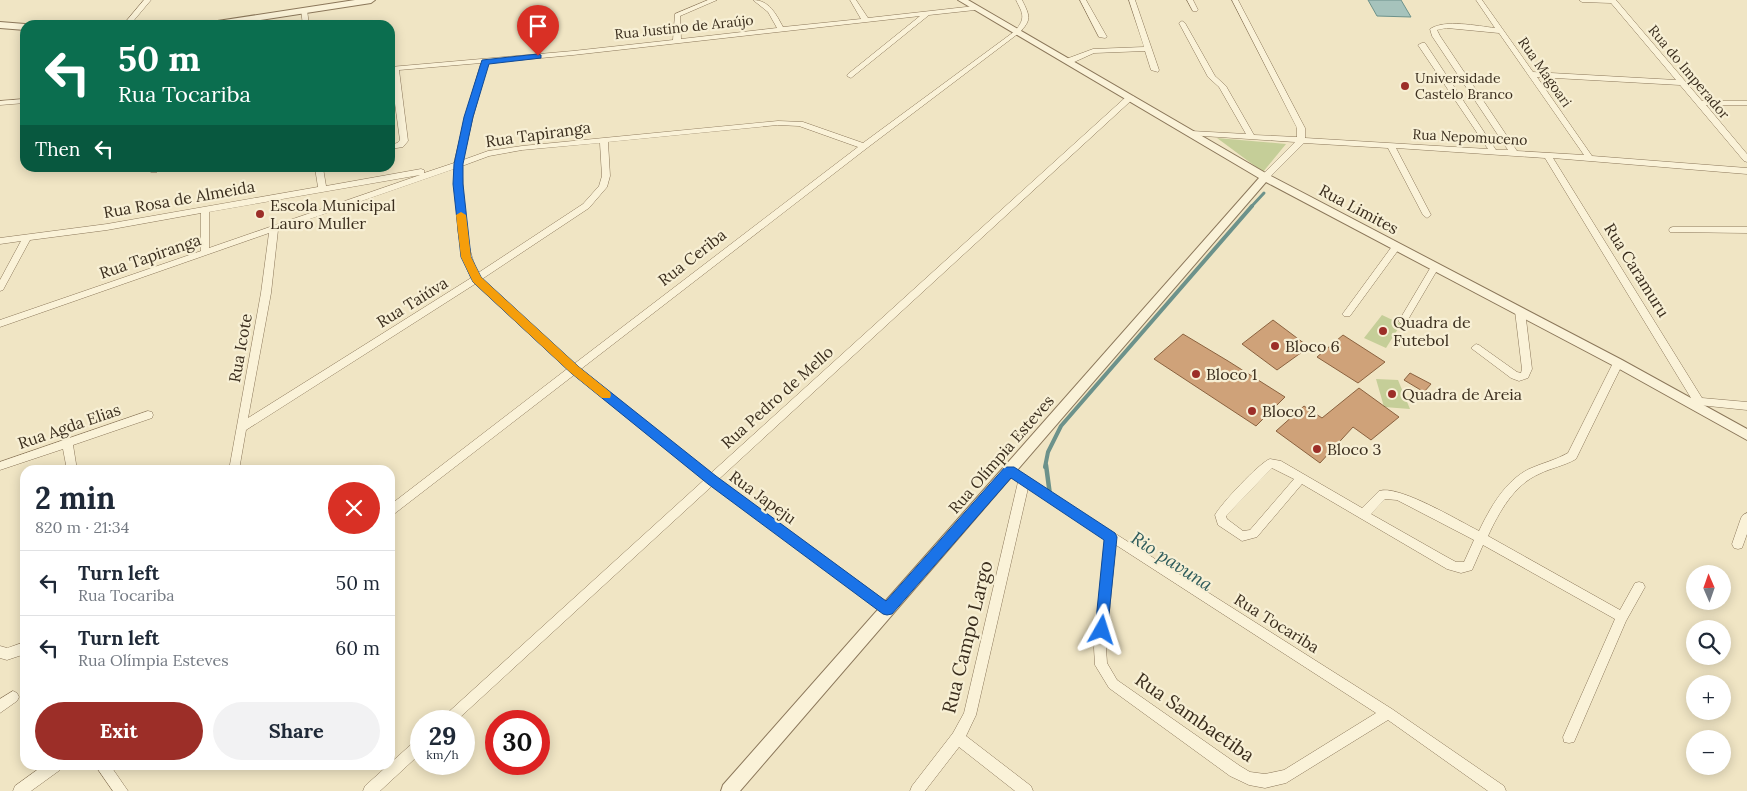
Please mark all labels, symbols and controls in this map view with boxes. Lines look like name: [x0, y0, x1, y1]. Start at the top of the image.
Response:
pin: [517, 5, 559, 56]
street label: Rua Justino de Araújo: [614, 11, 754, 43]
icon: arrive: [524, 12, 552, 40]
street label: Rua do Imperador: [1644, 21, 1734, 123]
street label: Rua Magoari: [1514, 34, 1576, 110]
text: 50 m: [118, 36, 201, 81]
icon: left: [35, 40, 100, 105]
place label: Universidade Castelo Branco: [1415, 69, 1513, 103]
text: Rua Tocariba: [118, 80, 251, 108]
marker: Universidade Castelo Branco: [1399, 80, 1411, 92]
street label: Rua Tapiranga: [484, 117, 592, 151]
street label: Rua Nepomuceno: [1412, 125, 1528, 149]
icon: left: [90, 135, 118, 163]
text: Then: [35, 137, 80, 161]
street label: Rua Rosa de Almeida: [102, 176, 256, 222]
street label: Rua Limites: [1316, 180, 1402, 238]
place label: Escola Municipal Lauro Muller: [270, 195, 396, 233]
marker: Escola Municipal Lauro Muller: [254, 208, 266, 220]
street label: Rua Caramuru: [1600, 219, 1674, 321]
street label: Rua Ceriba: [654, 224, 730, 290]
street label: Rua Tapiranga: [97, 229, 203, 283]
street label: Rua Taiúva: [373, 272, 451, 332]
street label: Rua Icote: [224, 312, 256, 384]
place label: Quadra de Futebol: [1393, 312, 1471, 350]
marker: Quadra de Futebol: [1377, 325, 1389, 337]
place label: Bloco 6: [1285, 336, 1340, 356]
marker: Bloco 6: [1269, 340, 1281, 352]
street label: Rua Pedro de Mello: [717, 341, 837, 453]
place label: Bloco 1: [1206, 364, 1258, 384]
marker: Bloco 1: [1190, 368, 1202, 380]
place label: Quadra de Areia: [1402, 384, 1522, 404]
marker: Quadra de Areia: [1386, 388, 1398, 400]
street label: Rua Olímpia Esteves: [944, 391, 1058, 517]
street label: Rua Agda Elias: [15, 399, 123, 453]
place label: Bloco 2: [1262, 401, 1316, 421]
marker: Bloco 2: [1246, 405, 1258, 417]
place label: Bloco 3: [1327, 439, 1382, 459]
marker: Bloco 3: [1311, 443, 1323, 455]
street label: Rua Japeju: [726, 466, 801, 528]
text: 2 min: [35, 479, 115, 517]
button: close: [328, 482, 380, 534]
text: 820 m · 21:34: [35, 517, 129, 537]
water label: Rio pavuna: [1127, 526, 1217, 596]
street label: Rua Campo Largo: [936, 558, 998, 716]
text: Turn left: [78, 561, 159, 585]
north arrow: [1686, 565, 1731, 610]
map controls: [1686, 565, 1731, 775]
icon: left: [35, 569, 63, 597]
text: 50 m: [336, 571, 380, 595]
text: Rua Tocariba: [78, 585, 175, 605]
street label: Rua Tocariba: [1231, 589, 1323, 657]
position arrow: [1075, 603, 1127, 655]
button: search: [1686, 620, 1731, 665]
text: Turn left: [78, 626, 159, 650]
icon: left: [35, 634, 63, 662]
text: 60 m: [335, 636, 380, 660]
text: Rua Olímpia Esteves: [78, 650, 229, 670]
street label: Rua Sambaetiba: [1131, 667, 1259, 767]
button: +: [1686, 675, 1731, 720]
button: Exit: [35, 702, 203, 760]
button: Share: [213, 702, 380, 760]
speed limit sign: 30: [485, 710, 550, 775]
text: 29: [429, 720, 456, 752]
button: −: [1686, 730, 1731, 775]
text: km/h: [426, 747, 459, 762]

